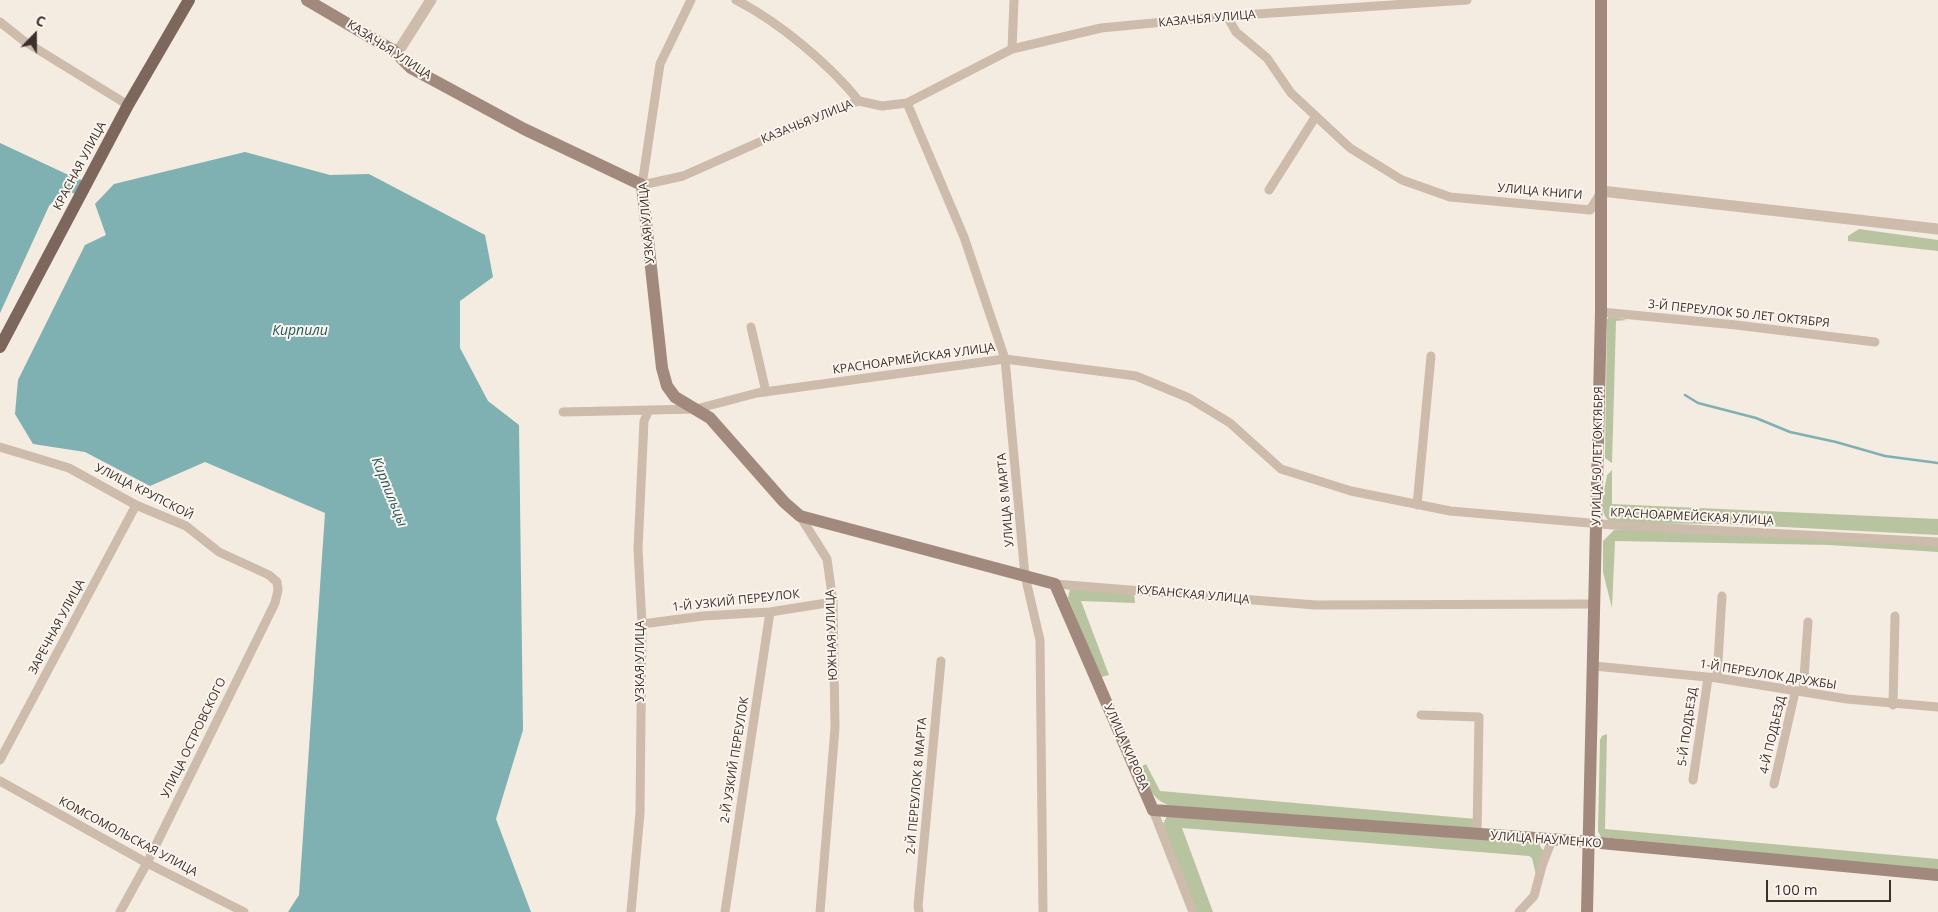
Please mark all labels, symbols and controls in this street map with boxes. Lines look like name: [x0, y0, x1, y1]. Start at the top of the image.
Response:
street label: КАЗАЧЬЯ УЛИЦА: [1158, 8, 1256, 30]
north arrow: [10, 10, 60, 60]
text: С: [33, 10, 48, 31]
street label: КАЗАЧЬЯ УЛИЦА: [344, 17, 434, 83]
street label: КАЗАЧЬЯ УЛИЦА: [759, 97, 855, 147]
street label: КРАСНАЯ УЛИЦА: [51, 119, 109, 213]
street label: УЛИЦА КНИГИ: [1497, 181, 1583, 203]
street label: УЗКАЯ УЛИЦА: [636, 182, 658, 264]
street label: 3-Й ПЕРЕУЛОК 50 ЛЕТ ОКТЯБРЯ: [1647, 297, 1831, 331]
water label: Кирпили: [272, 323, 328, 339]
street label: КРАСНОАРМЕЙСКАЯ УЛИЦА: [832, 340, 996, 378]
street label: УЛИЦА 50 ЛЕТ ОКТЯБРЯ: [1590, 386, 1606, 526]
street label: УЛИЦА 8 МАРТА: [995, 452, 1017, 548]
water label: Кирпильцы: [367, 455, 411, 529]
street label: УЛИЦА КРУПСКОЙ: [92, 461, 196, 523]
street label: КРАСНОАРМЕЙСКАЯ УЛИЦА: [1610, 506, 1774, 528]
street label: ЗАРЕЧНАЯ УЛИЦА: [26, 577, 88, 677]
street label: КУБАНСКАЯ УЛИЦА: [1136, 583, 1250, 607]
street label: 1-Й УЗКИЙ ПЕРЕУЛОК: [672, 587, 800, 615]
street label: ЮЖНАЯ УЛИЦА: [823, 589, 841, 681]
street label: УЗКАЯ УЛИЦА: [634, 620, 648, 702]
street label: 1-Й ПЕРЕУЛОК ДРУЖБЫ: [1699, 657, 1837, 693]
street label: УЛИЦА ОСТРОВСКОГО: [159, 675, 229, 801]
street label: 5-Й ПОДЪЕЗД: [1675, 687, 1701, 767]
street label: 4-Й ПОДЪЕЗД: [1757, 695, 1789, 775]
street label: 2-Й УЗКИЙ ПЕРЕУЛОК: [718, 696, 752, 824]
street label: УЛИЦА КИРОВА: [1101, 702, 1151, 792]
street label: 2-Й ПЕРЕУЛОК 8 МАРТА: [904, 717, 930, 855]
street label: КОМСОМОЛЬСКАЯ УЛИЦА: [56, 794, 200, 880]
street label: УЛИЦА НАУМЕНКО: [1490, 829, 1602, 851]
scale bar: [1768, 870, 1893, 902]
text: 100 m: [1774, 879, 1818, 899]

